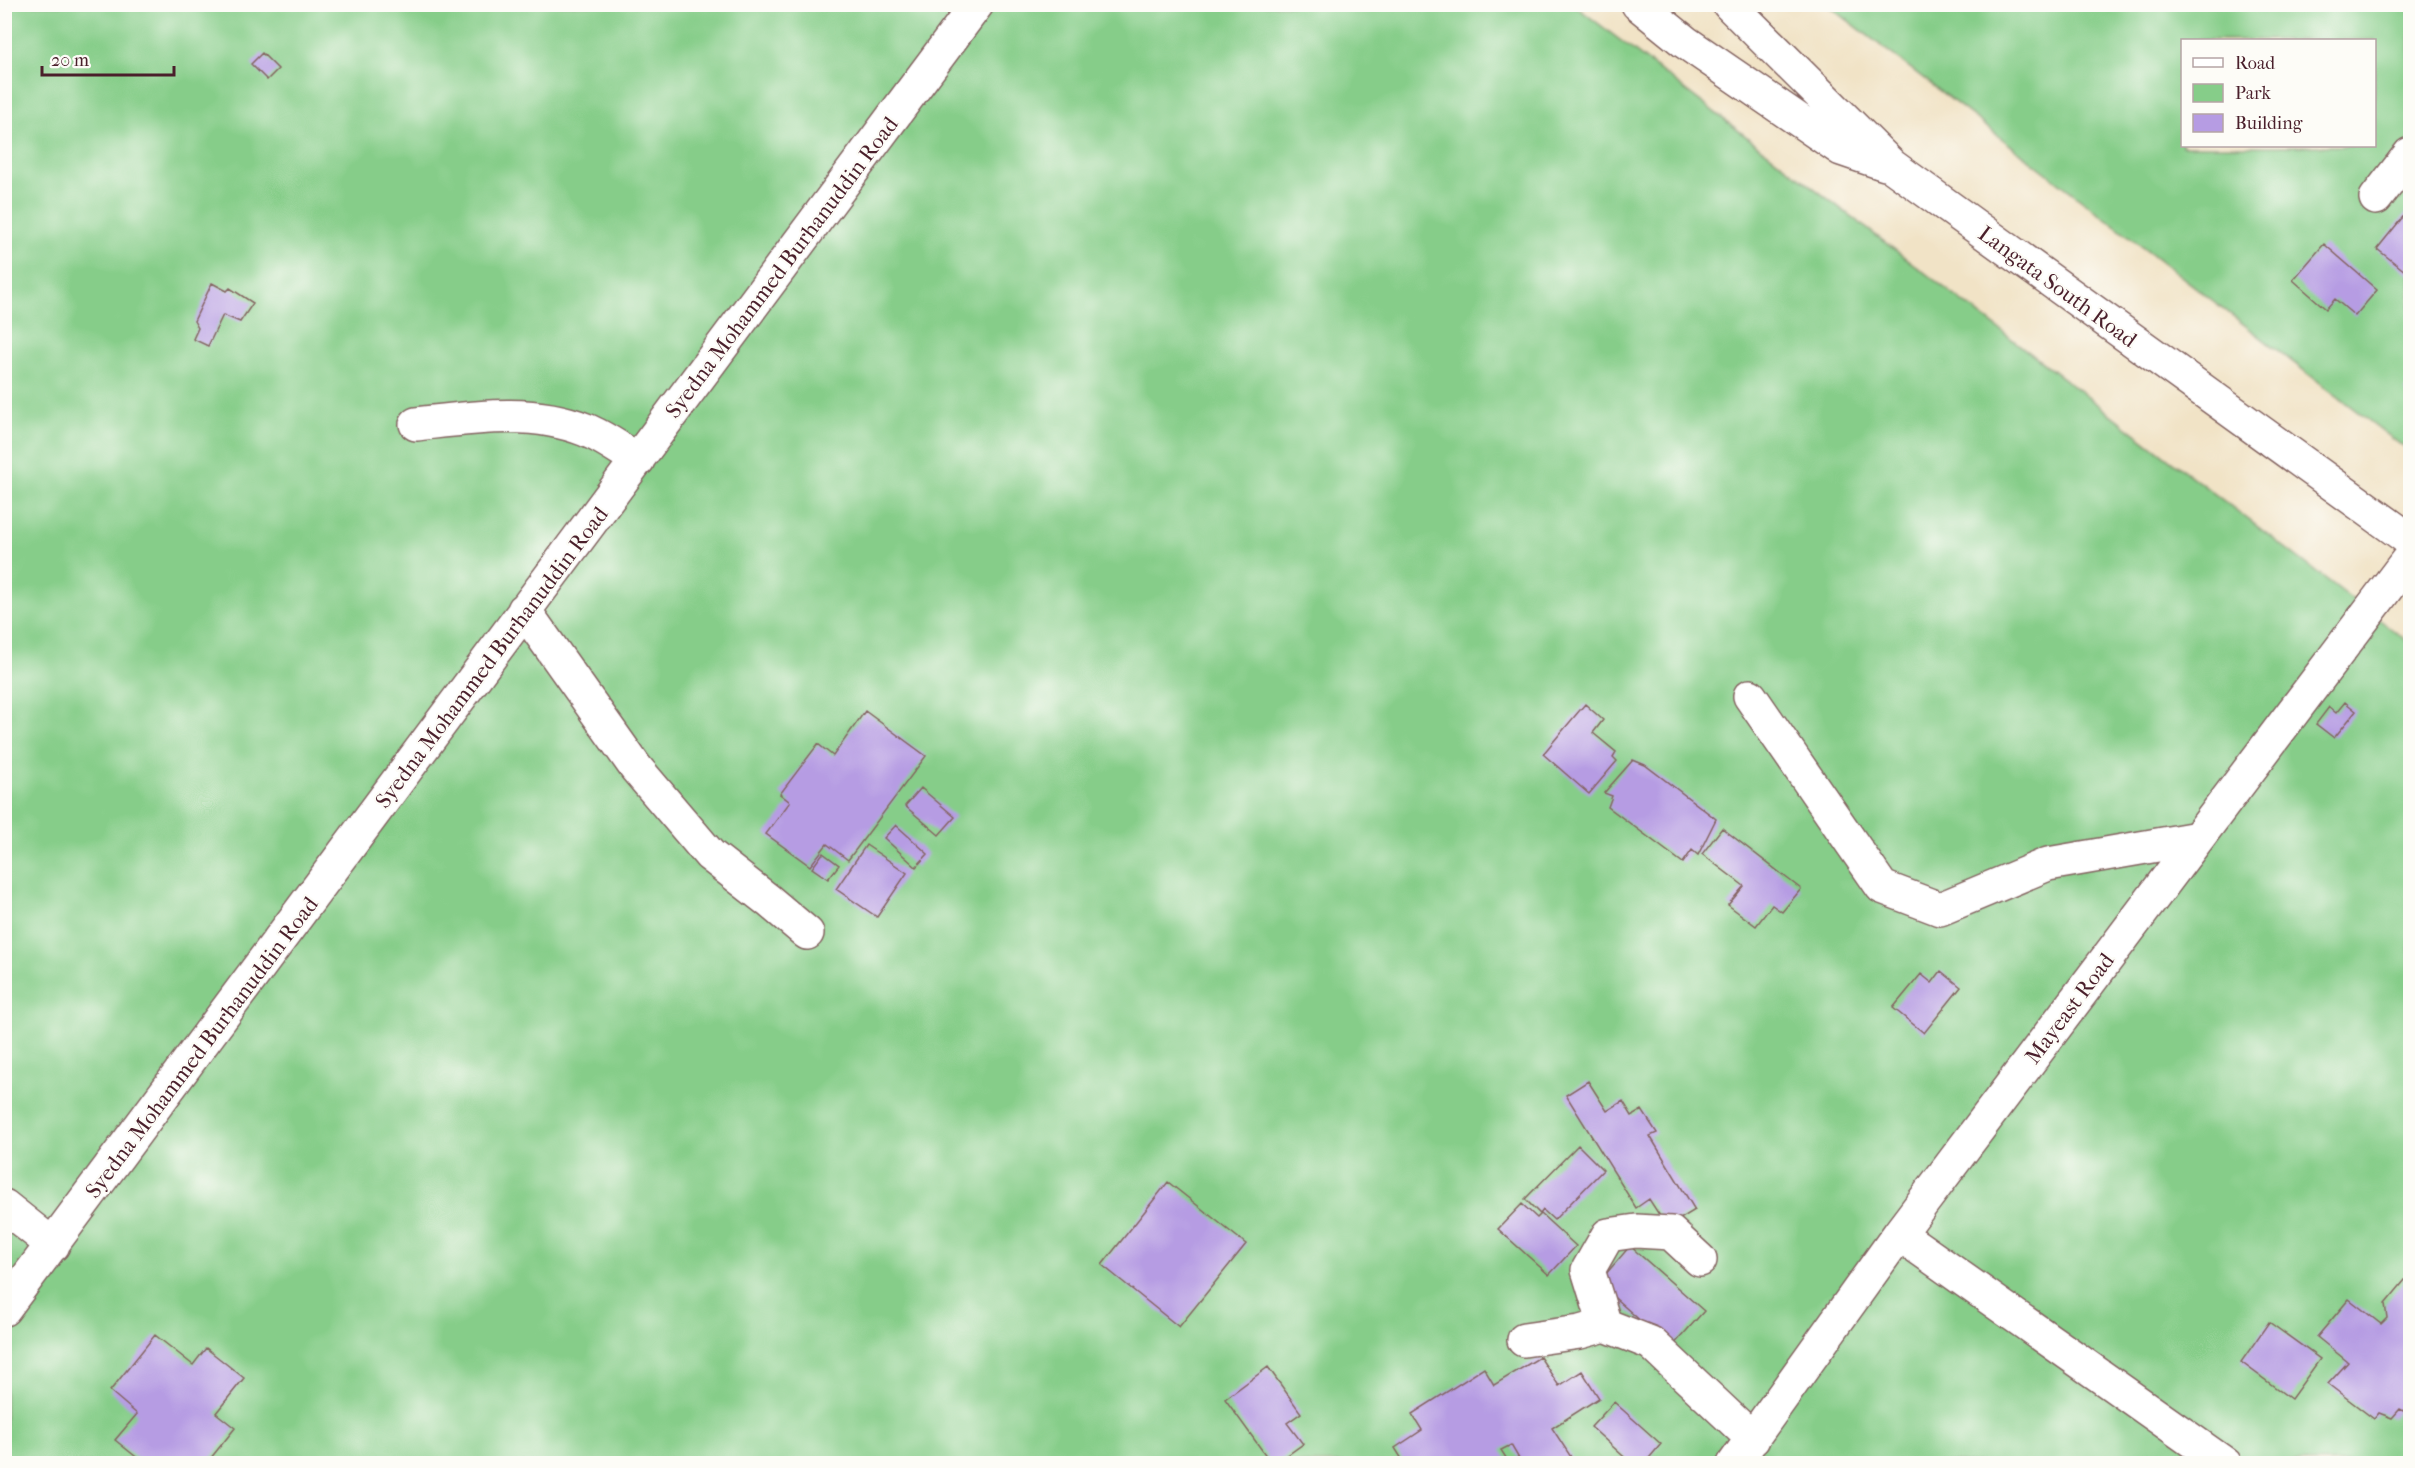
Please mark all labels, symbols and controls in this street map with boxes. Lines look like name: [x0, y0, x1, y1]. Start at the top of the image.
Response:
scale bar: [42, 39, 174, 77]
legend: [2181, 39, 2376, 147]
text: 20 m: [51, 50, 89, 71]
text: Road: [2235, 53, 2275, 74]
text: Park: [2235, 83, 2272, 104]
street label: Syedna Mohammed Burhanuddin Road: [660, 111, 904, 423]
text: Building: [2235, 113, 2303, 134]
street label: Langata South Road: [1973, 221, 2143, 354]
street label: Syedna Mohammed Burhanuddin Road: [370, 501, 614, 813]
street label: Syedna Mohammed Burhanuddin Road: [80, 891, 324, 1203]
street label: Mayeast Road: [2020, 947, 2120, 1069]

